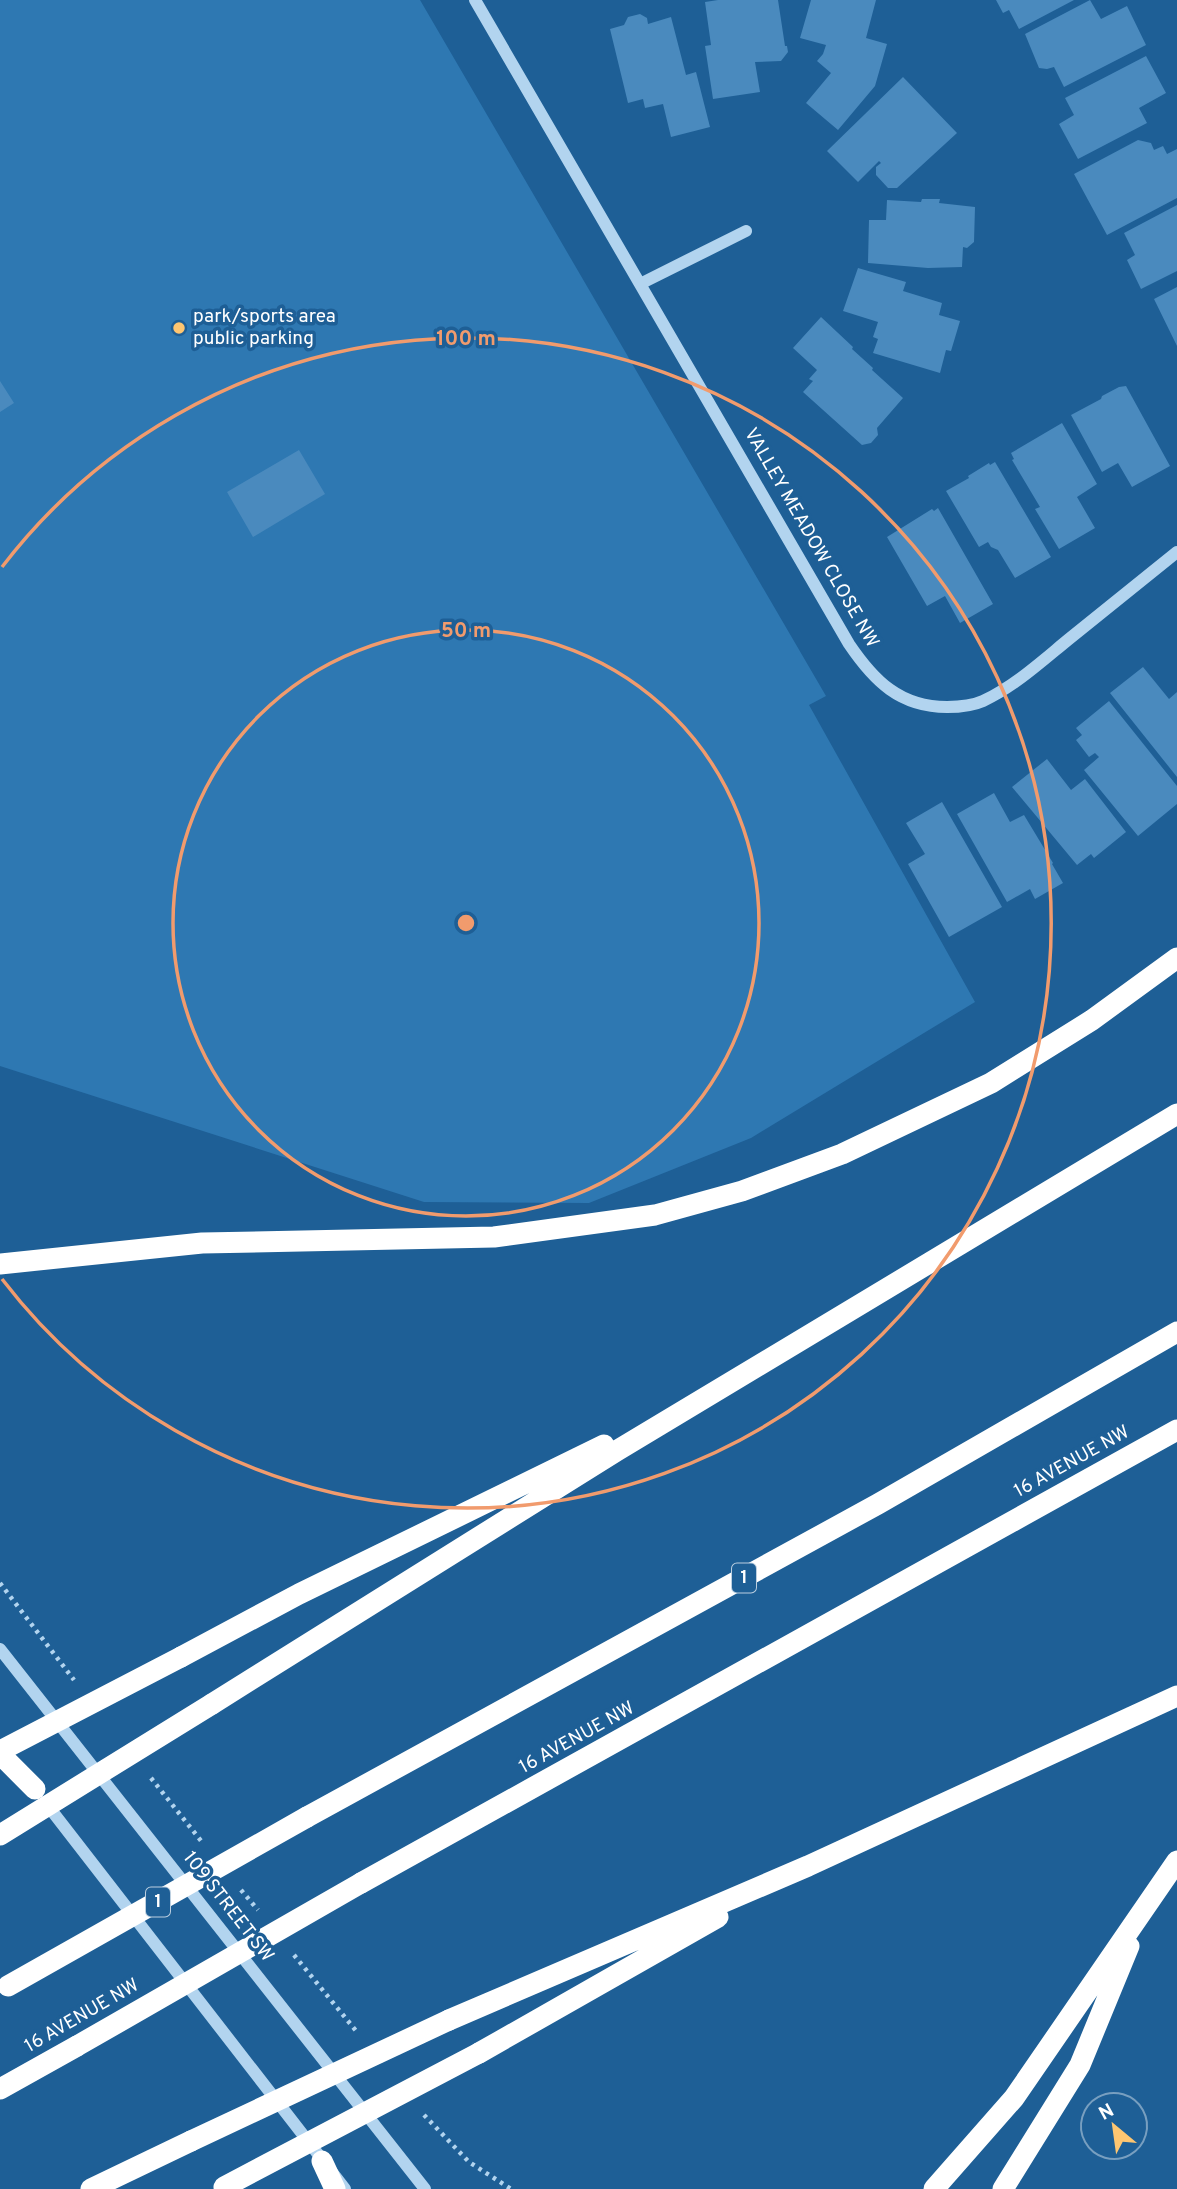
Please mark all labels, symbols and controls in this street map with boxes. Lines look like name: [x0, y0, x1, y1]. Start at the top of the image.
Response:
place label: park/sports area public parking: [193, 305, 336, 351]
marker: park/sports area public parking: [171, 320, 187, 336]
text: 100 m: [436, 326, 496, 353]
street label: VALLEY MEADOW CLOSE NW: [738, 424, 884, 652]
text: 50 m: [441, 618, 491, 645]
centre of rings: [454, 911, 478, 935]
street label: 16 AVENUE NW: [1010, 1420, 1134, 1504]
road number: 1: [732, 1563, 756, 1592]
street label: 16 AVENUE NW: [515, 1696, 639, 1780]
street label: 109 STREET SW: [177, 1847, 279, 1967]
road number: 1: [146, 1888, 170, 1916]
street label: 16 AVENUE NW: [20, 1974, 144, 2058]
north arrow: [1079, 2091, 1149, 2161]
text: N: [1095, 2099, 1119, 2127]

